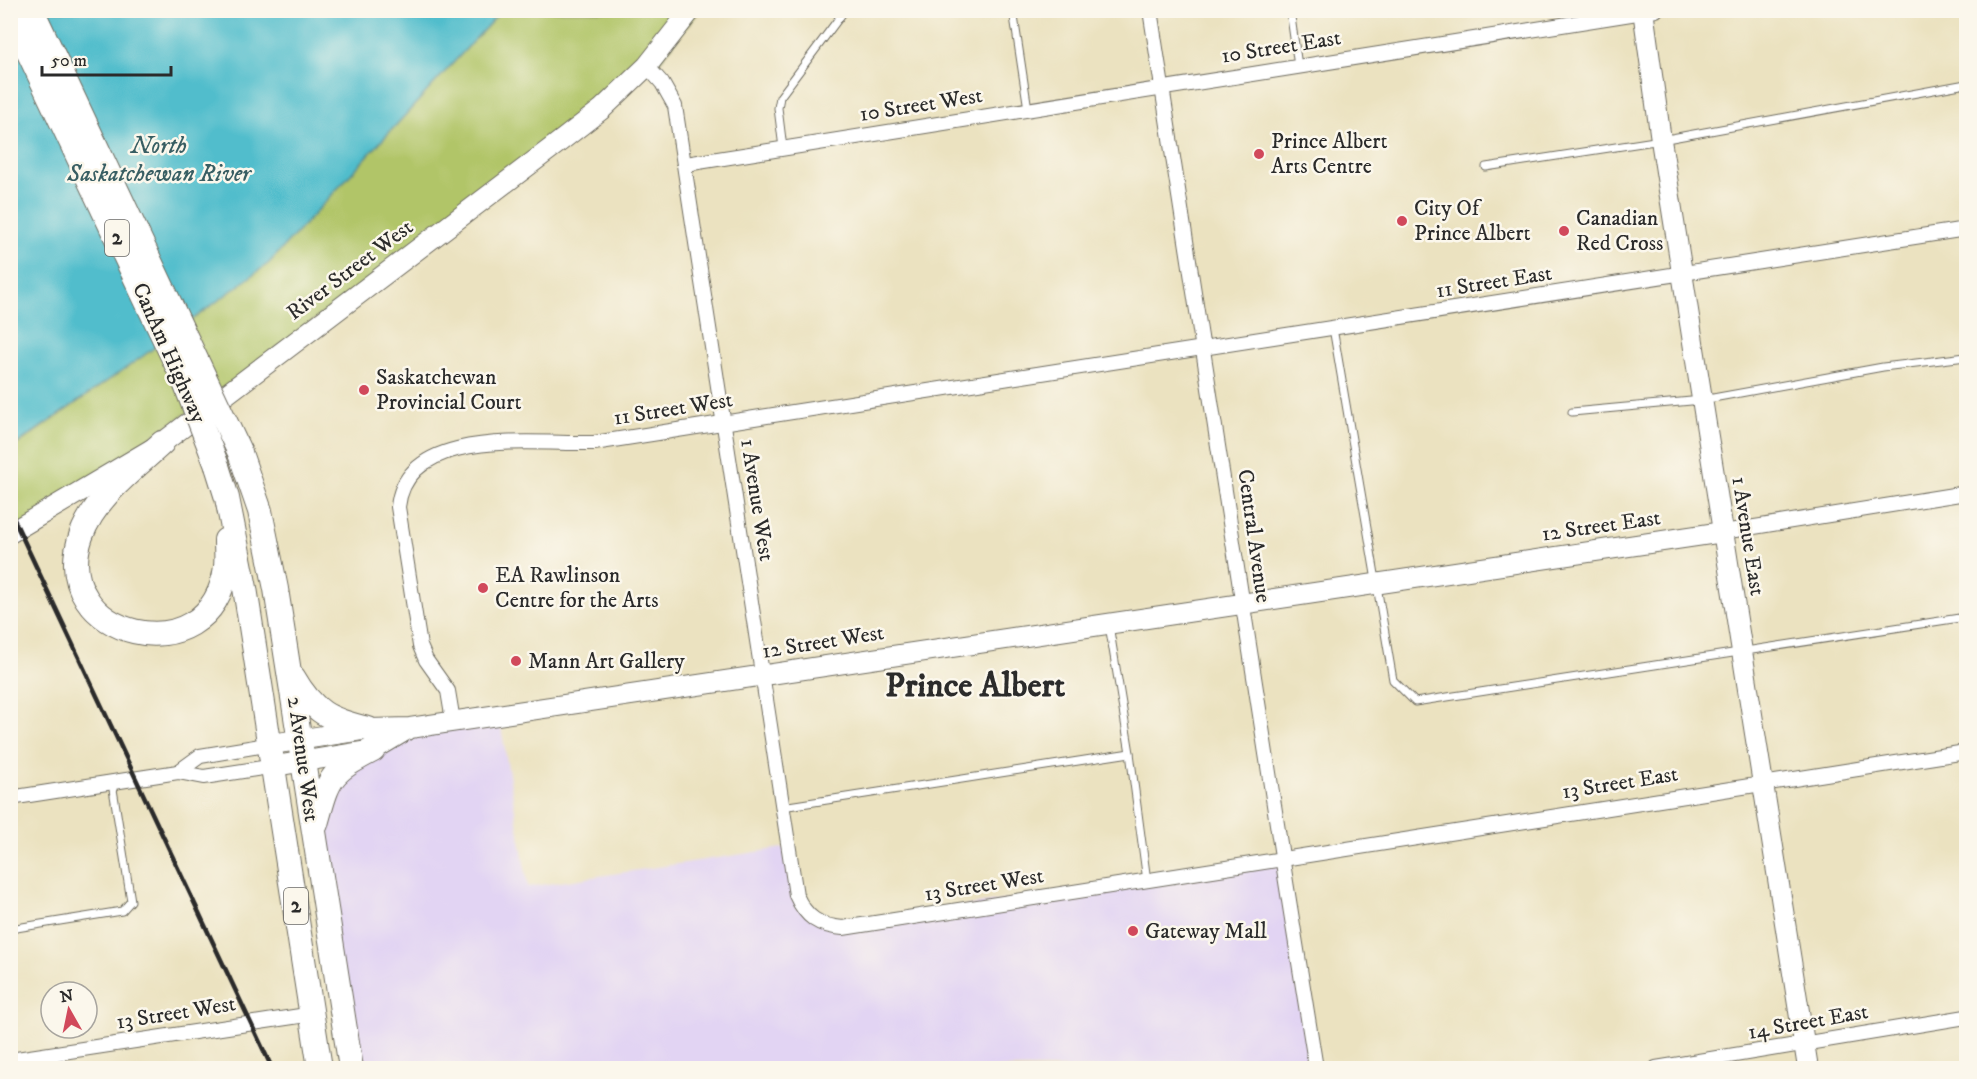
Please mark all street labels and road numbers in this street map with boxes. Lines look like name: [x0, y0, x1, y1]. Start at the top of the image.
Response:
street label: 10 Street East: [1219, 24, 1343, 70]
street label: 10 Street West: [858, 82, 984, 128]
street label: River Street West: [281, 214, 419, 326]
road number: 2: [105, 220, 129, 256]
street label: 11 Street East: [1434, 260, 1554, 304]
street label: CanAm Highway: [126, 279, 212, 428]
street label: 11 Street West: [612, 386, 734, 432]
street label: 1 Avenue West: [734, 437, 780, 563]
street label: Central Avenue: [1231, 468, 1277, 604]
street label: 1 Avenue East: [1725, 474, 1771, 598]
street label: 12 Street East: [1540, 504, 1662, 548]
street label: 12 Street West: [760, 619, 886, 665]
street label: 2 Avenue West: [281, 695, 325, 823]
street label: 13 Street East: [1560, 761, 1680, 805]
street label: 13 Street West: [922, 862, 1046, 908]
road number: 2: [284, 888, 308, 924]
street label: 13 Street West: [114, 990, 238, 1036]
street label: 14 Street East: [1746, 998, 1870, 1046]

